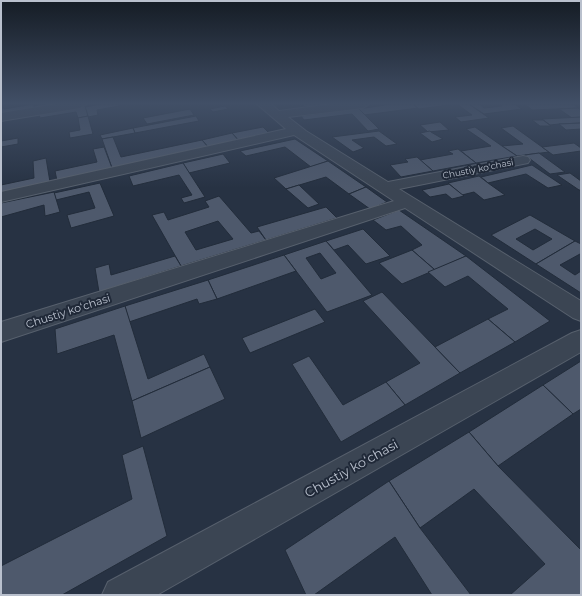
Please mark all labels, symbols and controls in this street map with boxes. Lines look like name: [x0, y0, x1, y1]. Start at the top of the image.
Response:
street label: Chustiy koʻchasi: [441, 156, 514, 181]
street label: Chustiy koʻchasi: [24, 291, 112, 331]
street label: Chustiy koʻchasi: [302, 436, 400, 500]

